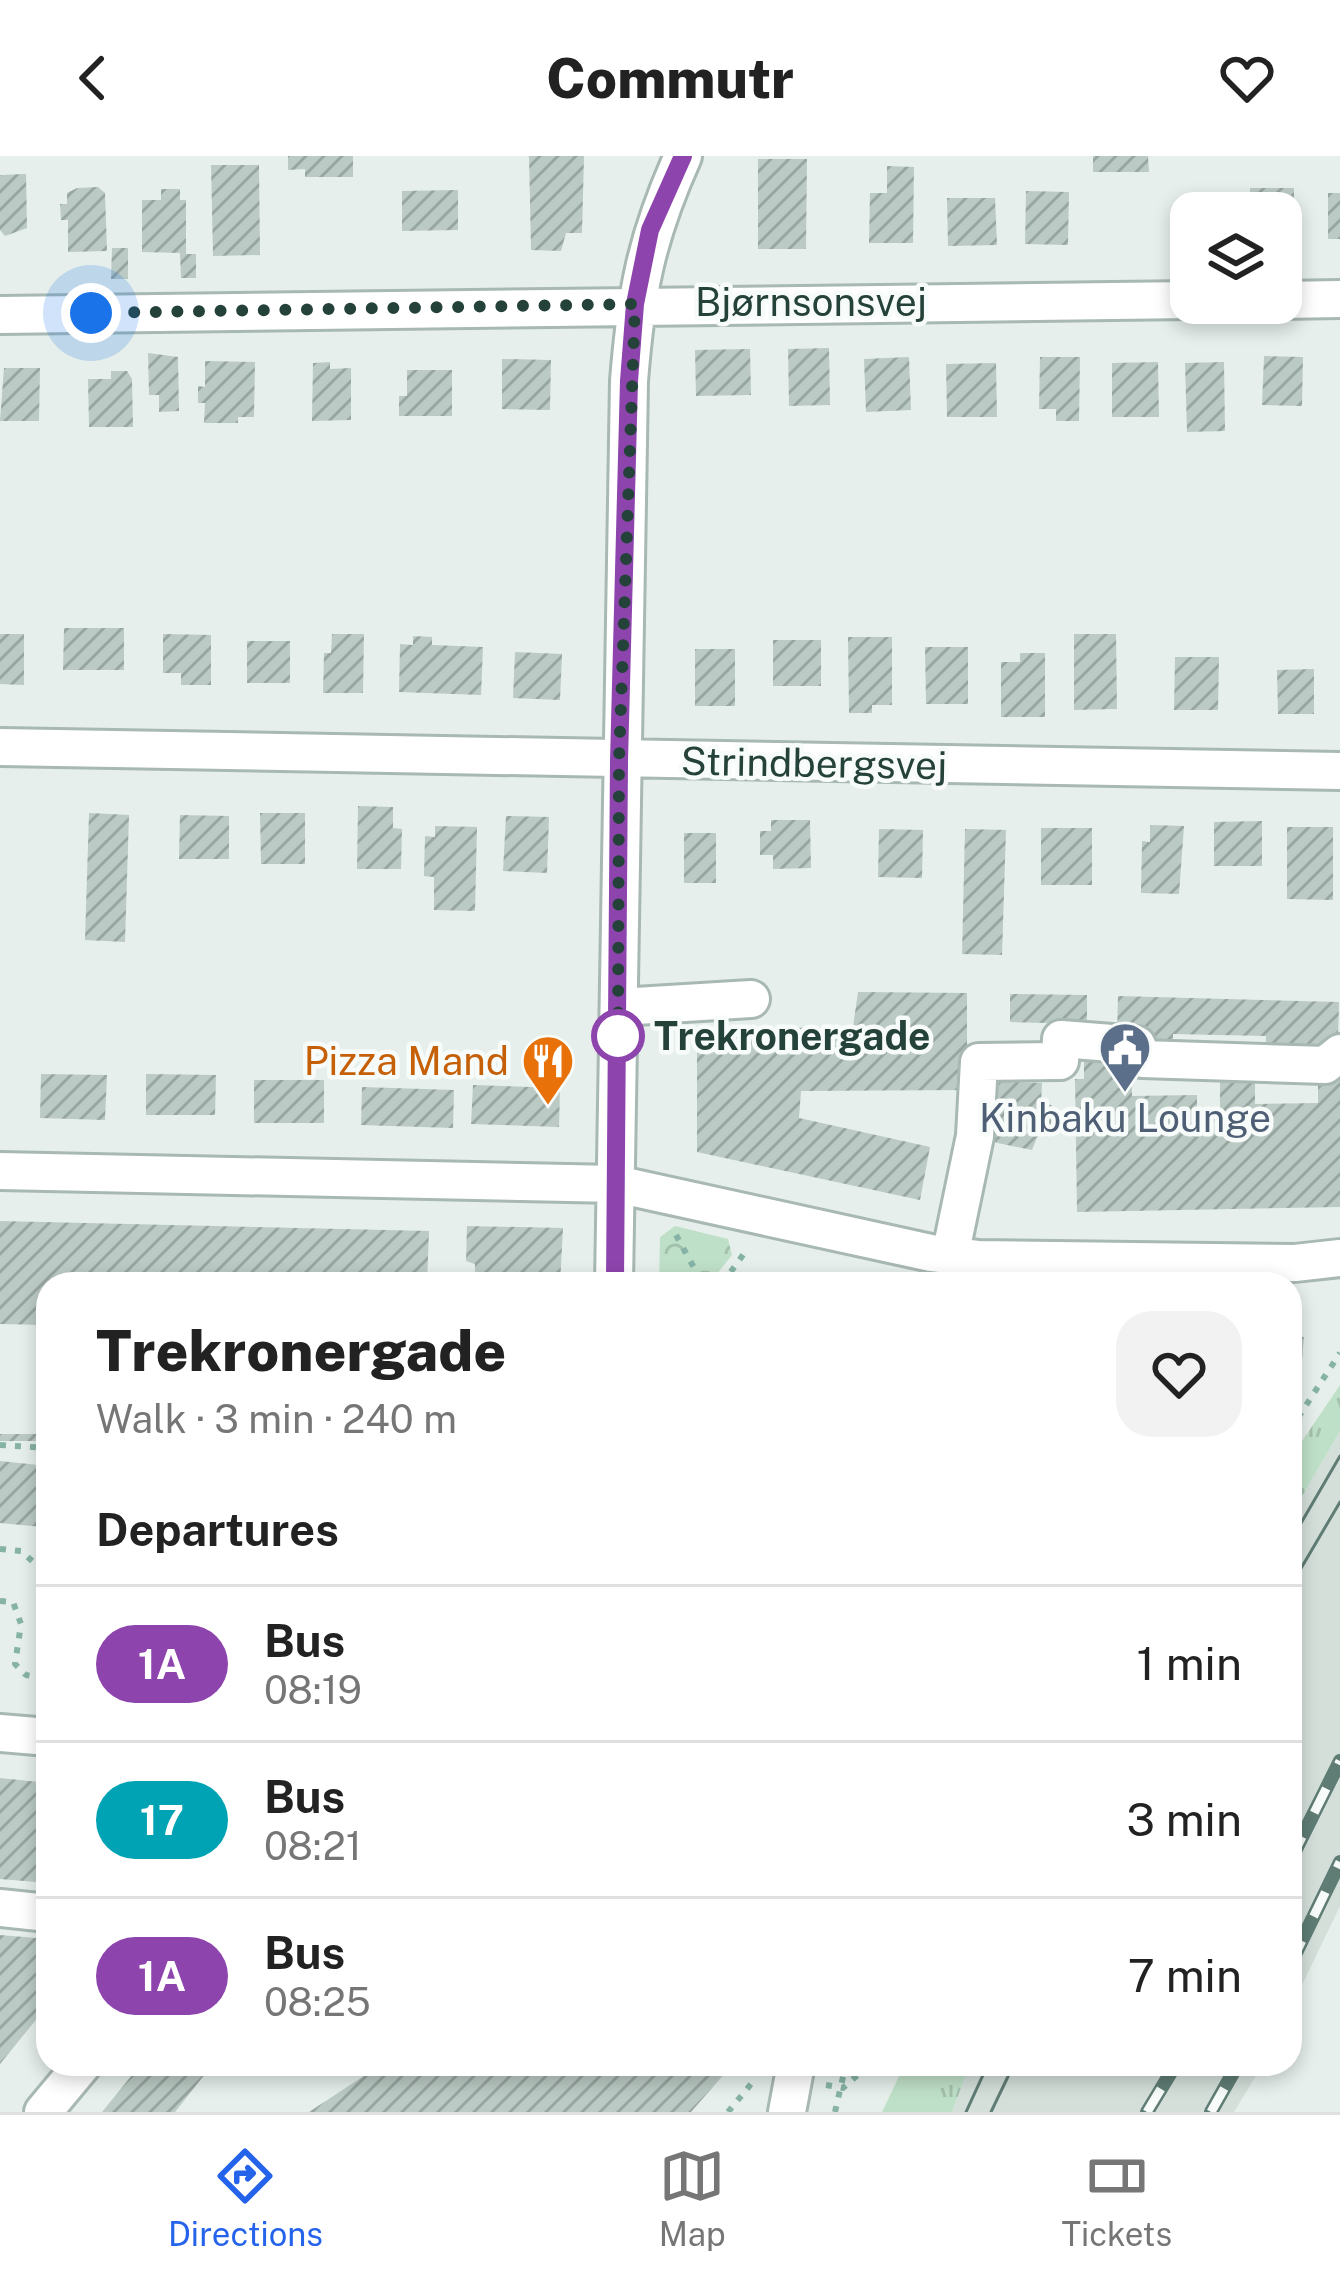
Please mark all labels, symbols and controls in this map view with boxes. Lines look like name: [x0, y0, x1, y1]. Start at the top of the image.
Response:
icon: back: [60, 45, 126, 111]
icon: heart: [1214, 45, 1280, 111]
text: Commutr: [546, 47, 794, 110]
map controls: [1170, 192, 1302, 324]
button: layers: [1170, 192, 1302, 324]
street label: Bjørnsonsvej: [695, 279, 927, 325]
your location: [61, 283, 121, 343]
street label: Strindbergsvej: [680, 738, 948, 788]
marker: Trekronergade: [593, 1011, 643, 1061]
place label: Trekronergade: [654, 1013, 931, 1059]
public building icon: Kinbaku Lounge: [1097, 1020, 1153, 1094]
restaurant icon: Pizza Mand: [520, 1033, 576, 1107]
place label: Pizza Mand: [304, 1038, 509, 1084]
place label: Kinbaku Lounge: [979, 1095, 1271, 1141]
button: heart: [1116, 1311, 1242, 1437]
text: Trekronergade: [96, 1317, 506, 1384]
text: Walk · 3 min · 240 m: [96, 1396, 457, 1442]
text: Departures: [96, 1503, 339, 1556]
text: Bus: [264, 1614, 345, 1667]
text: 1 min: [1136, 1637, 1242, 1690]
text: 1A: [138, 1639, 186, 1688]
text: 08:19: [264, 1667, 362, 1713]
text: Bus: [264, 1770, 345, 1823]
text: 3 min: [1126, 1793, 1242, 1846]
text: 17: [140, 1795, 184, 1844]
text: 08:21: [264, 1823, 362, 1869]
text: Bus: [264, 1926, 345, 1979]
text: 7 min: [1128, 1949, 1242, 2002]
text: 1A: [138, 1951, 186, 2000]
text: 08:25: [264, 1979, 371, 2025]
tab: Directions: [168, 2143, 323, 2253]
tab: Map: [659, 2143, 726, 2253]
tab: Tickets: [1061, 2143, 1172, 2253]

